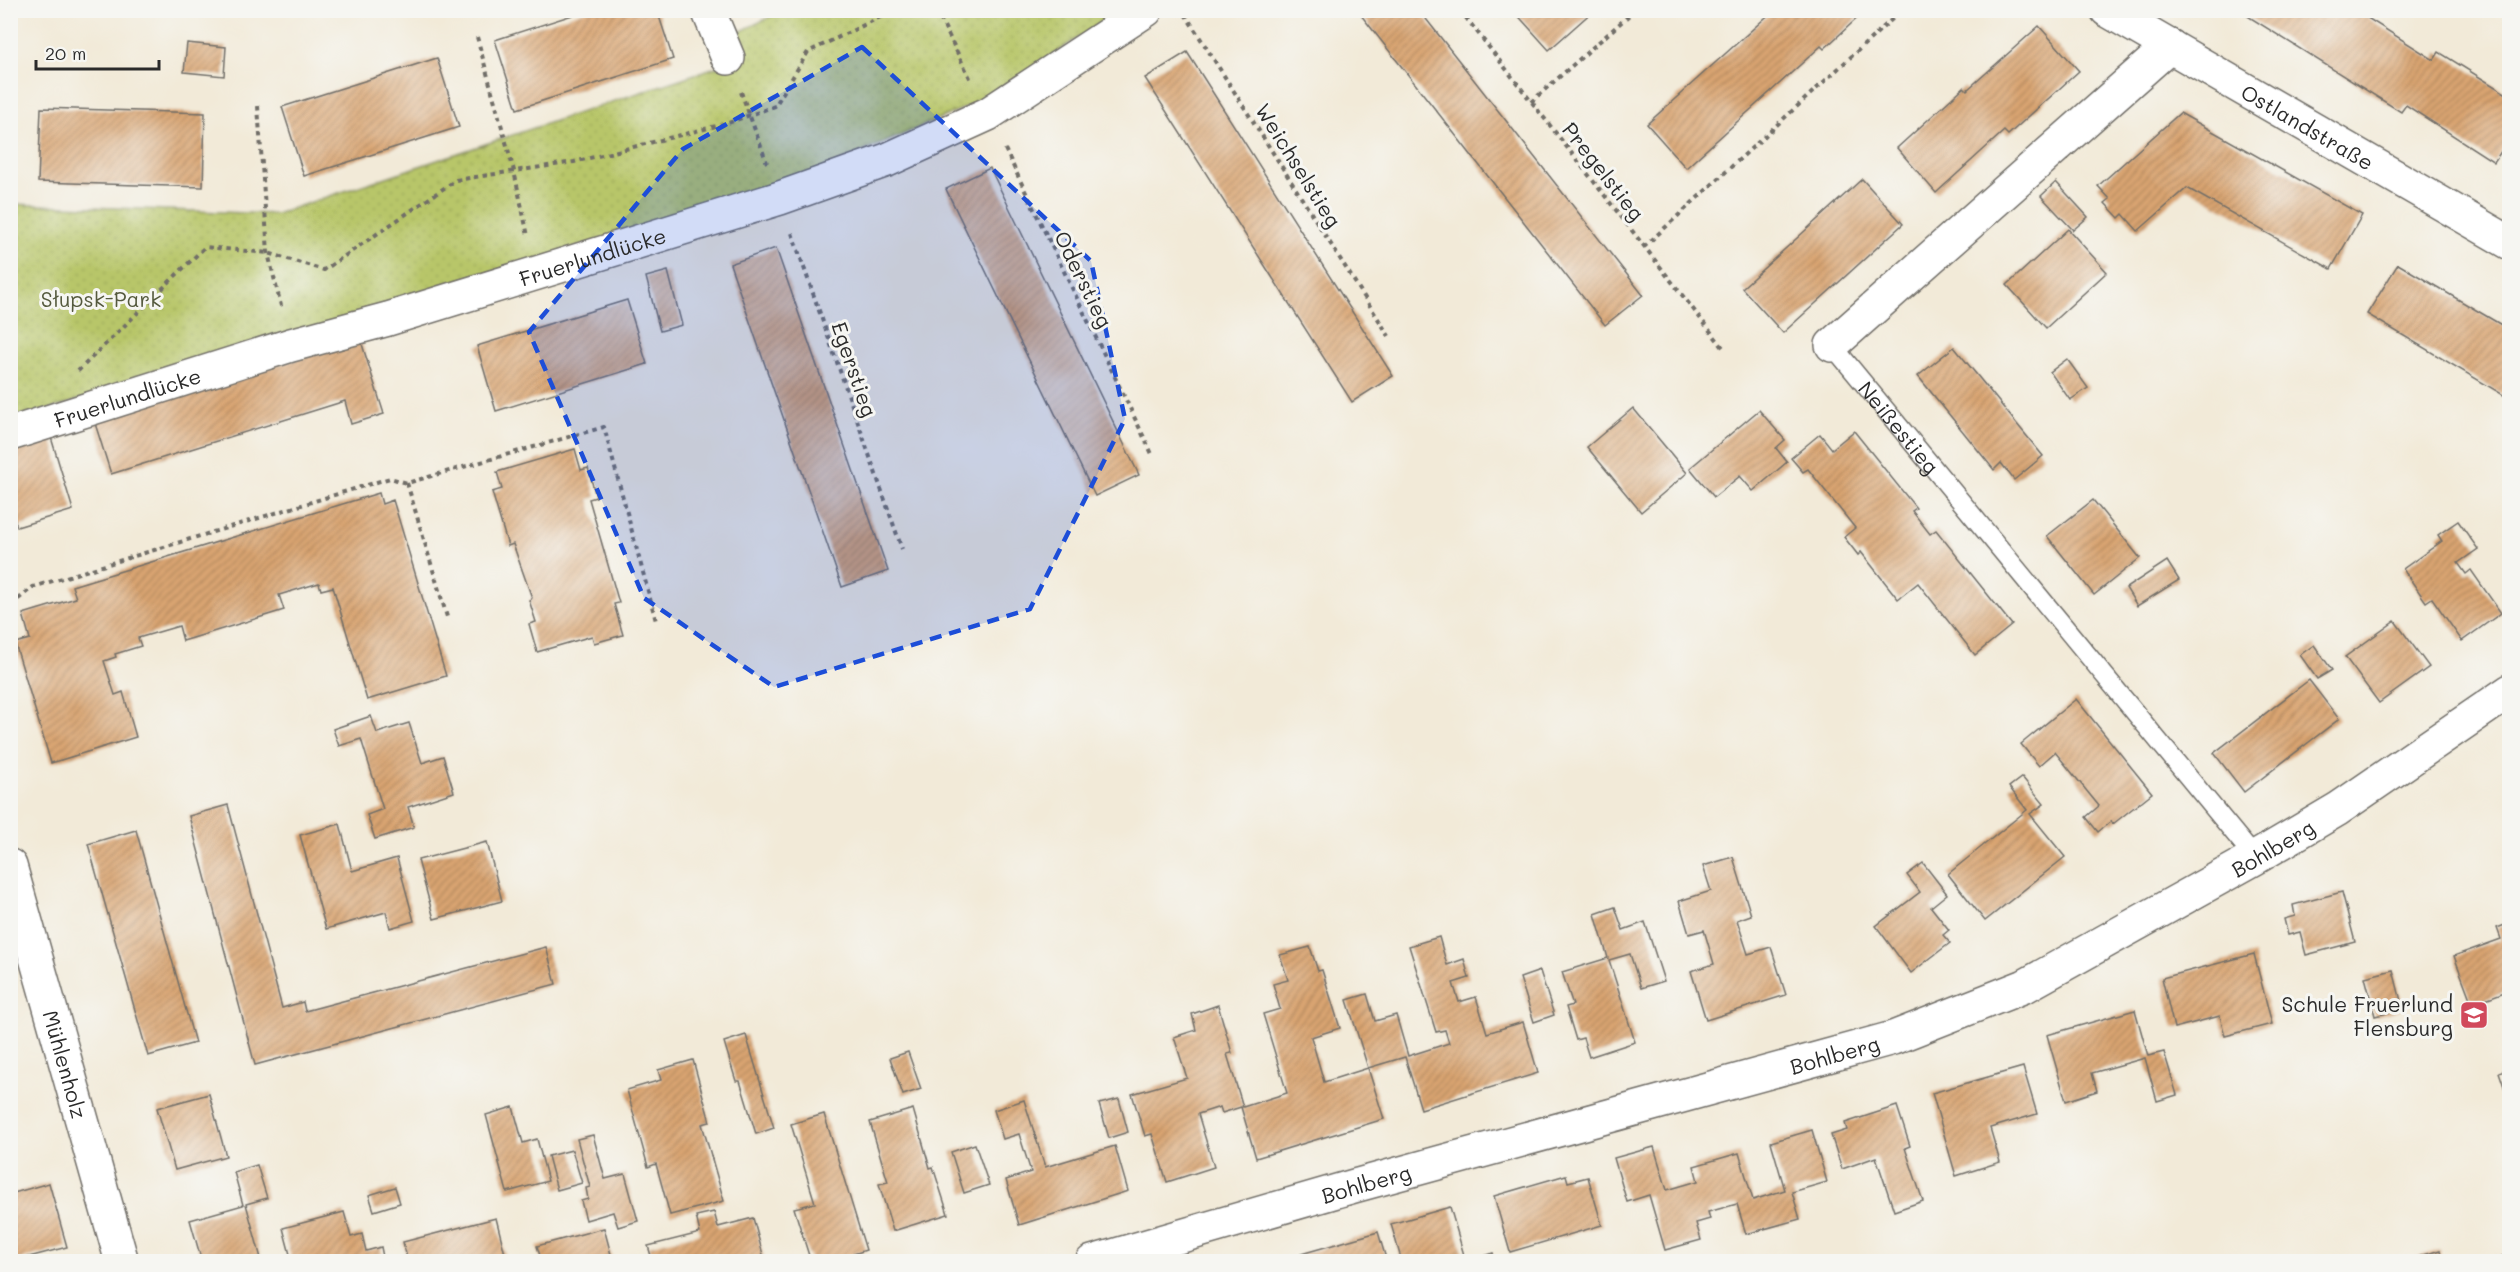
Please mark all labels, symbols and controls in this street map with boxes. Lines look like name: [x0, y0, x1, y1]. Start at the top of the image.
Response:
scale bar: [36, 33, 159, 71]
text: 20 m: [45, 41, 86, 65]
street label: Ostlandstraße: [2237, 77, 2379, 175]
street label: Weichselstieg: [1250, 98, 1348, 232]
street label: Pregelstieg: [1557, 116, 1651, 226]
street label: Fruerlundlücke: [516, 221, 669, 291]
street label: Oderstieg: [1049, 226, 1119, 332]
park label: Słupsk-Park: [41, 285, 161, 312]
street label: Egerstieg: [826, 318, 884, 420]
street label: Fruerlundlücke: [51, 361, 204, 433]
street label: Neißestieg: [1853, 375, 1946, 479]
street label: Bohlberg: [2226, 813, 2319, 882]
place label: Schule Fruerlund Flensburg: [2281, 990, 2453, 1041]
school or university icon: Schule Fruerlund Flensburg: [2458, 999, 2490, 1031]
street label: Mühlenholz: [38, 1007, 94, 1121]
street label: Bohlberg: [1787, 1029, 1882, 1079]
street label: Bohlberg: [1318, 1158, 1414, 1208]

